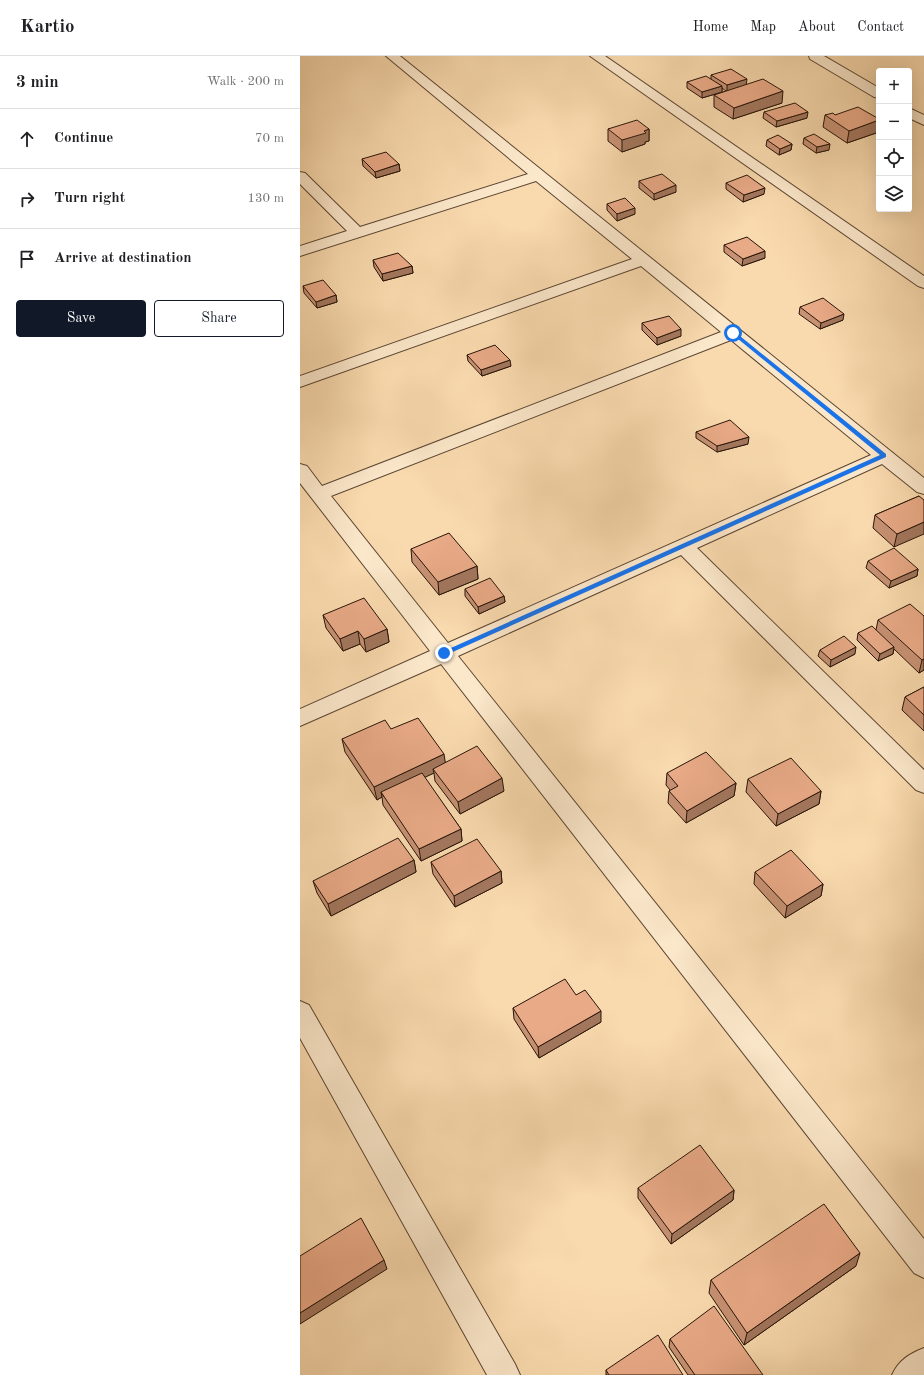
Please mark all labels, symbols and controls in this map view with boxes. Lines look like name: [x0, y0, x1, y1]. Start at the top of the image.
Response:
text: Kartio: [20, 18, 75, 37]
text: Home: [693, 20, 728, 34]
text: Map: [750, 20, 776, 34]
text: About: [798, 20, 835, 34]
text: Contact: [857, 20, 904, 34]
map controls: [876, 68, 912, 212]
button: +: [876, 68, 912, 104]
text: 3 min: [16, 74, 59, 91]
text: Walk · 200 m: [207, 75, 284, 88]
button: −: [876, 104, 912, 140]
icon: ahead: [16, 128, 38, 150]
text: Continue: [54, 131, 113, 146]
text: 70 m: [255, 132, 284, 145]
button: locate: [876, 140, 912, 176]
button: layers: [876, 176, 912, 212]
icon: right: [16, 188, 38, 210]
text: Turn right: [54, 191, 125, 206]
text: 130 m: [247, 192, 284, 205]
icon: arrive: [16, 248, 38, 270]
text: Arrive at destination: [54, 251, 192, 266]
button: Save: [16, 300, 146, 337]
button: Share: [154, 300, 284, 337]
route start: [724, 324, 742, 342]
route end: [435, 644, 453, 662]

